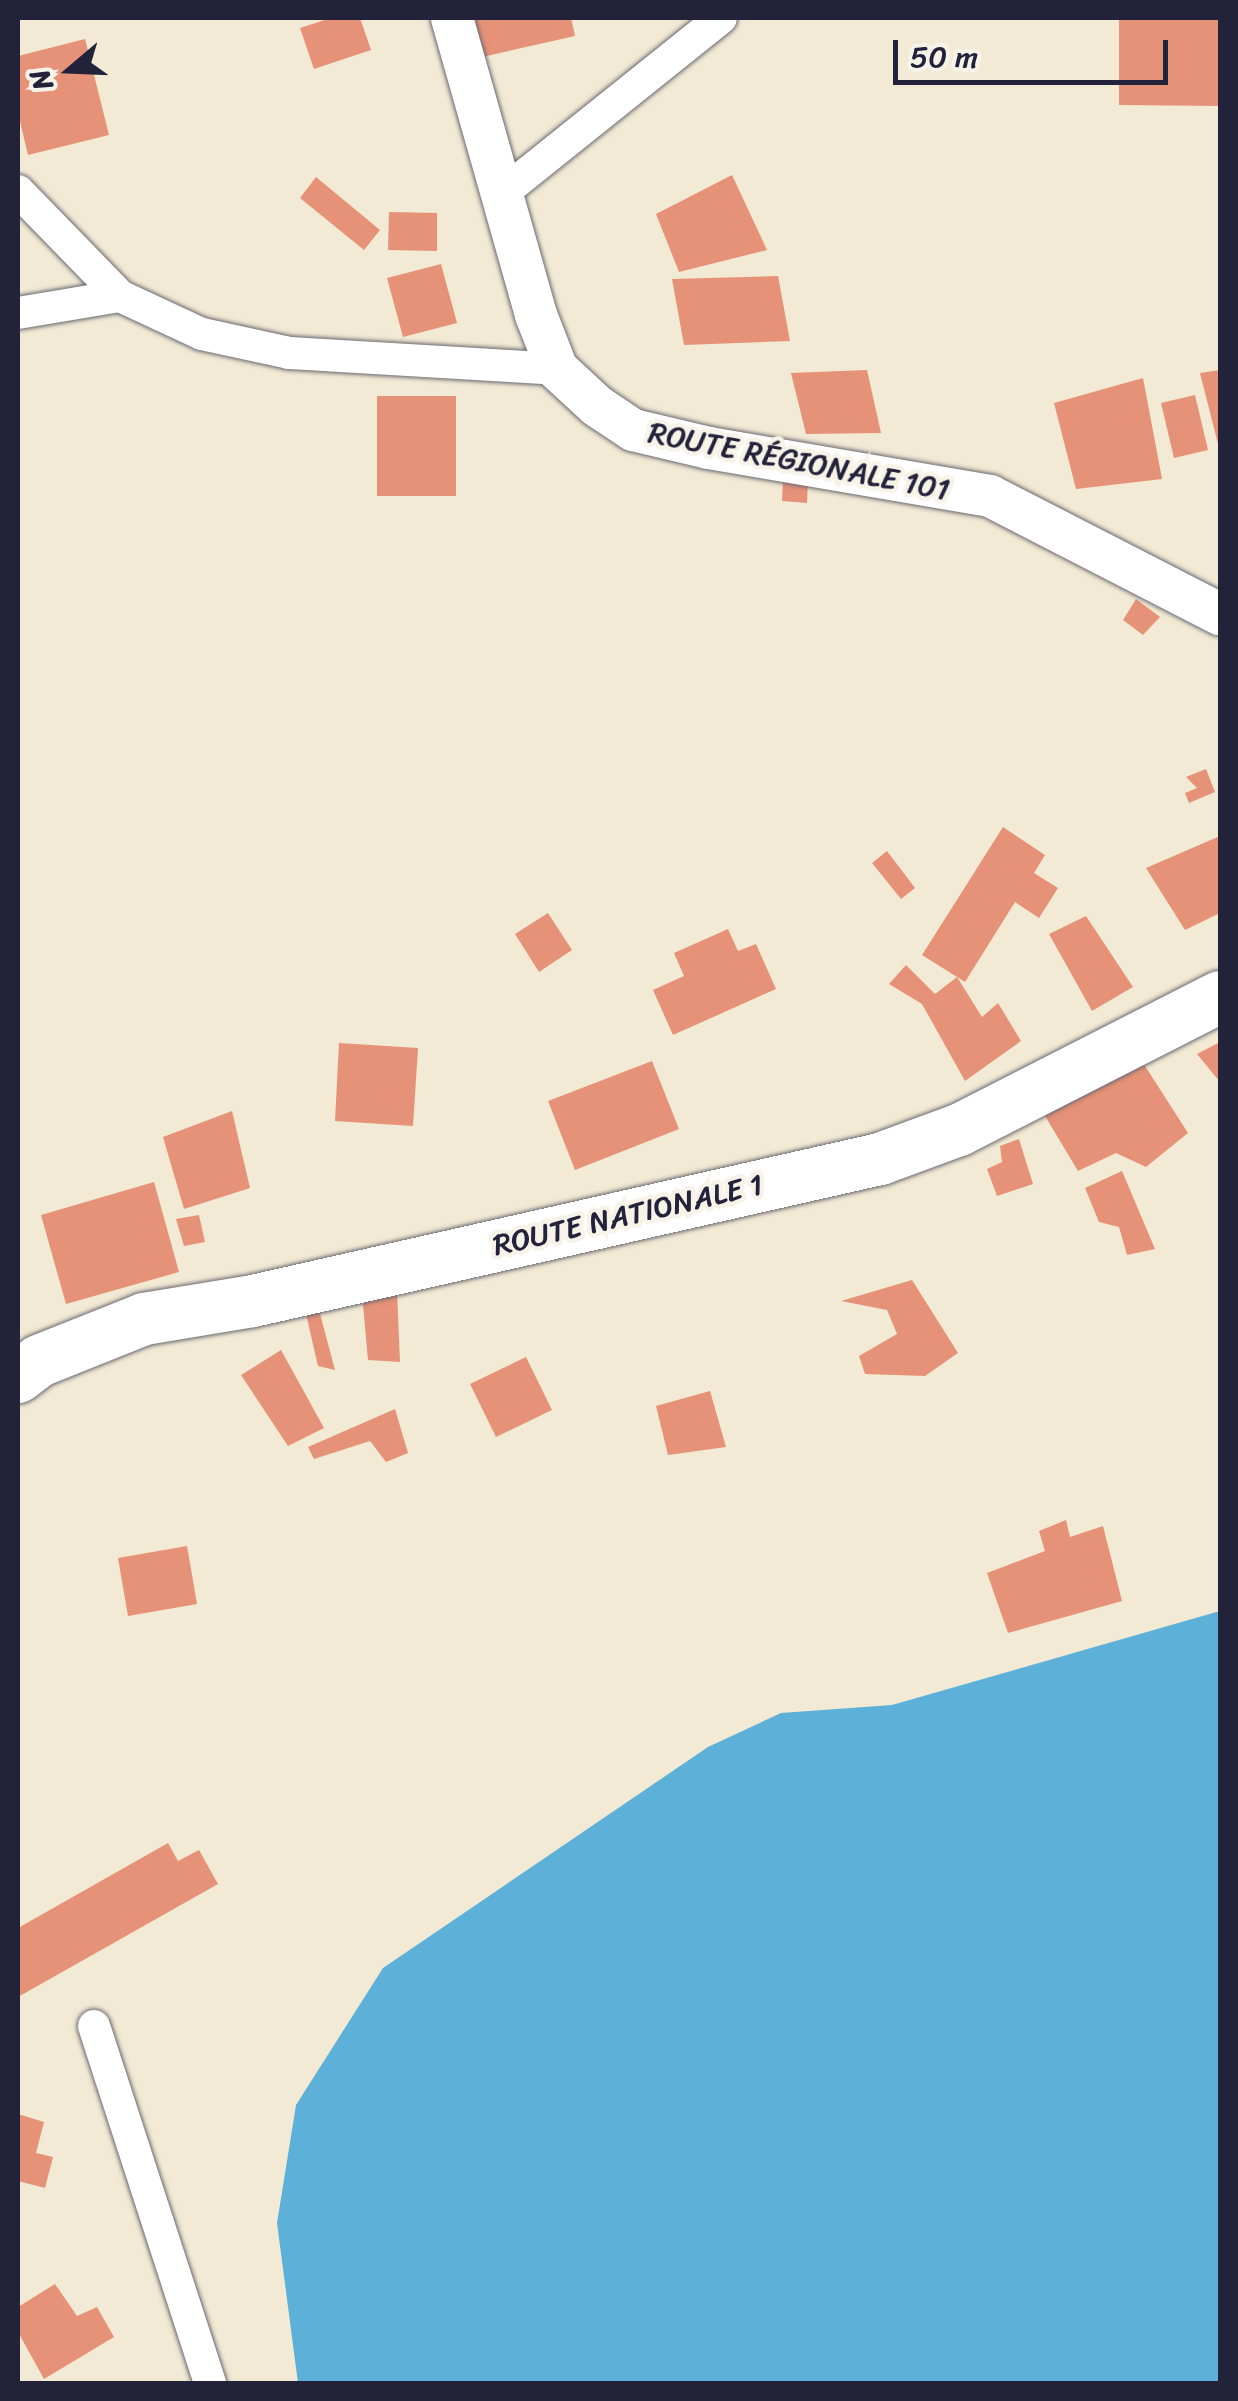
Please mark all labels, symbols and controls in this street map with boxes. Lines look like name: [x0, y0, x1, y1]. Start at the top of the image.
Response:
north arrow: [20, 20, 120, 120]
scale bar: [898, 20, 1173, 82]
text: 50 m: [910, 30, 978, 84]
text: N: [15, 63, 67, 97]
street label: ROUTE RÉGIONALE 101: [645, 414, 953, 508]
street label: ROUTE NATIONALE 1: [490, 1167, 766, 1263]

